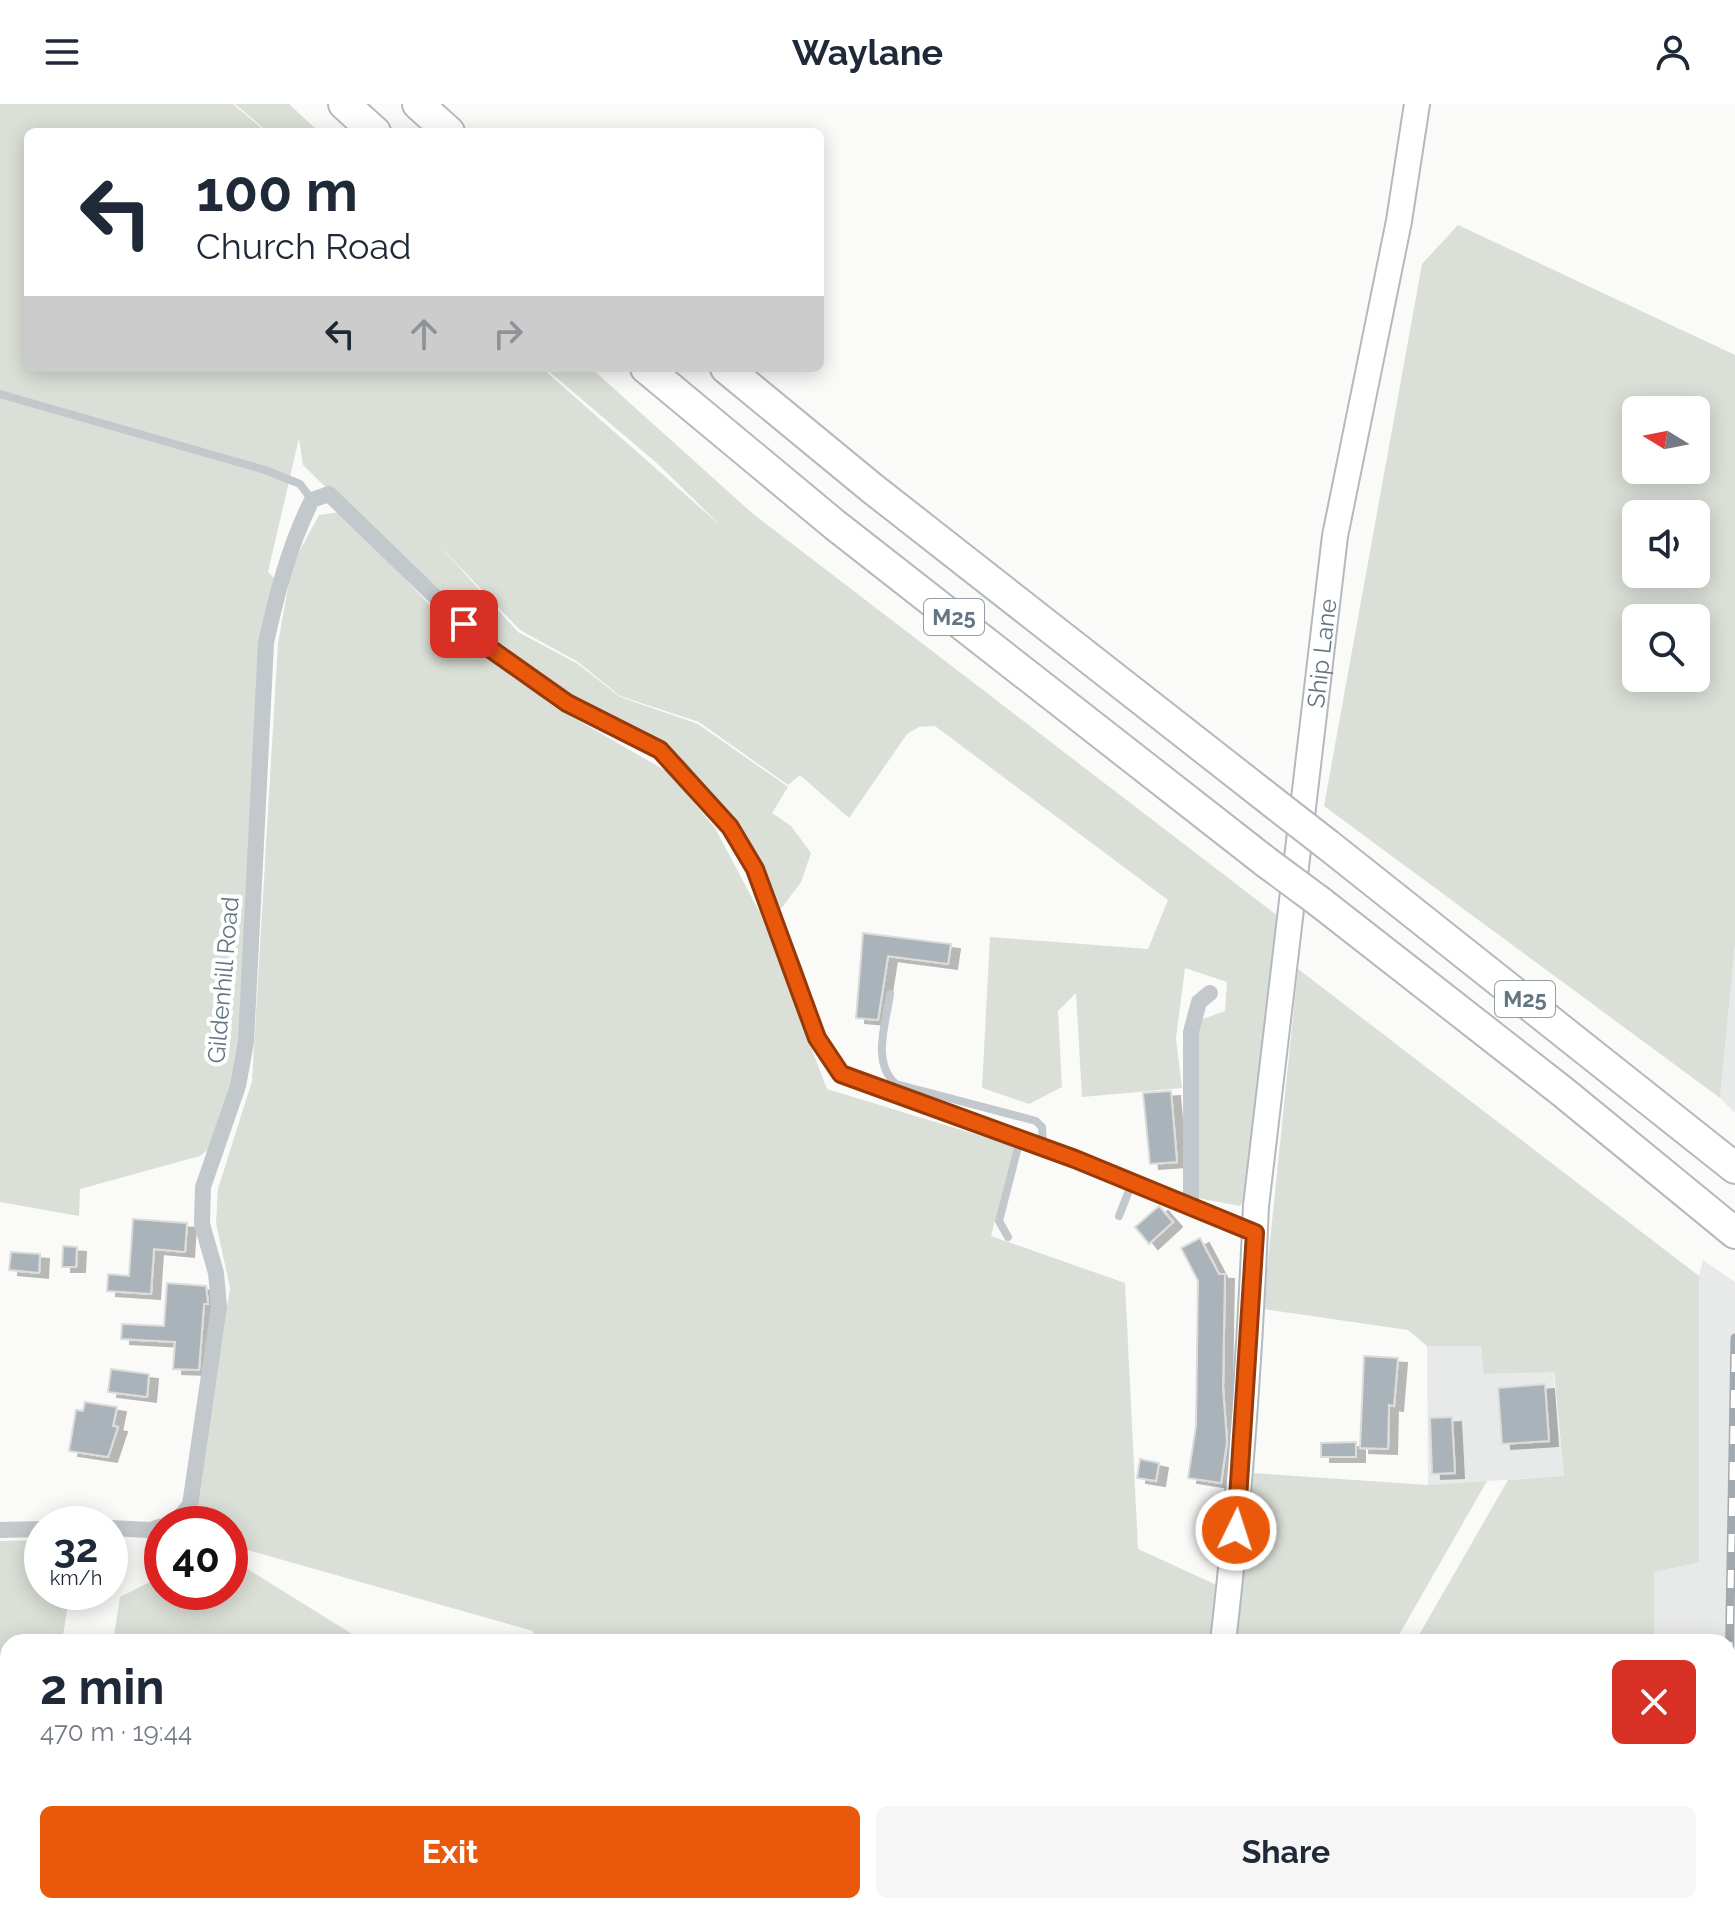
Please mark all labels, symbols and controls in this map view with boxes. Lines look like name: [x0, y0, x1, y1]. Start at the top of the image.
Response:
icon: menu: [40, 30, 84, 74]
icon: person: [1651, 30, 1695, 74]
text: Waylane: [792, 31, 943, 73]
text: 100 m: [196, 158, 358, 224]
icon: left: [64, 160, 168, 264]
text: Church Road: [196, 225, 411, 267]
icon: left: [318, 312, 362, 356]
icon: ahead: [402, 312, 446, 356]
icon: right: [486, 312, 530, 356]
north arrow: [1622, 396, 1710, 484]
map controls: [1622, 396, 1710, 692]
button: sound: [1622, 500, 1710, 588]
pin: [430, 590, 498, 658]
street label: Ship Lane: [1300, 597, 1342, 709]
road number: M25: [924, 599, 984, 635]
icon: arrive: [442, 602, 486, 646]
button: search: [1622, 604, 1710, 692]
street label: Gildenhill Road: [201, 895, 245, 1065]
road number: M25: [1495, 981, 1555, 1017]
position arrow: [1194, 1488, 1278, 1572]
speed limit sign: 40: [144, 1506, 248, 1610]
text: 32: [54, 1524, 98, 1571]
text: km/h: [50, 1566, 102, 1590]
text: 2 min: [40, 1659, 165, 1715]
button: close: [1612, 1660, 1696, 1744]
text: 470 m · 19:44: [40, 1717, 192, 1747]
button: Exit: [40, 1806, 860, 1898]
button: Share: [876, 1806, 1696, 1898]

